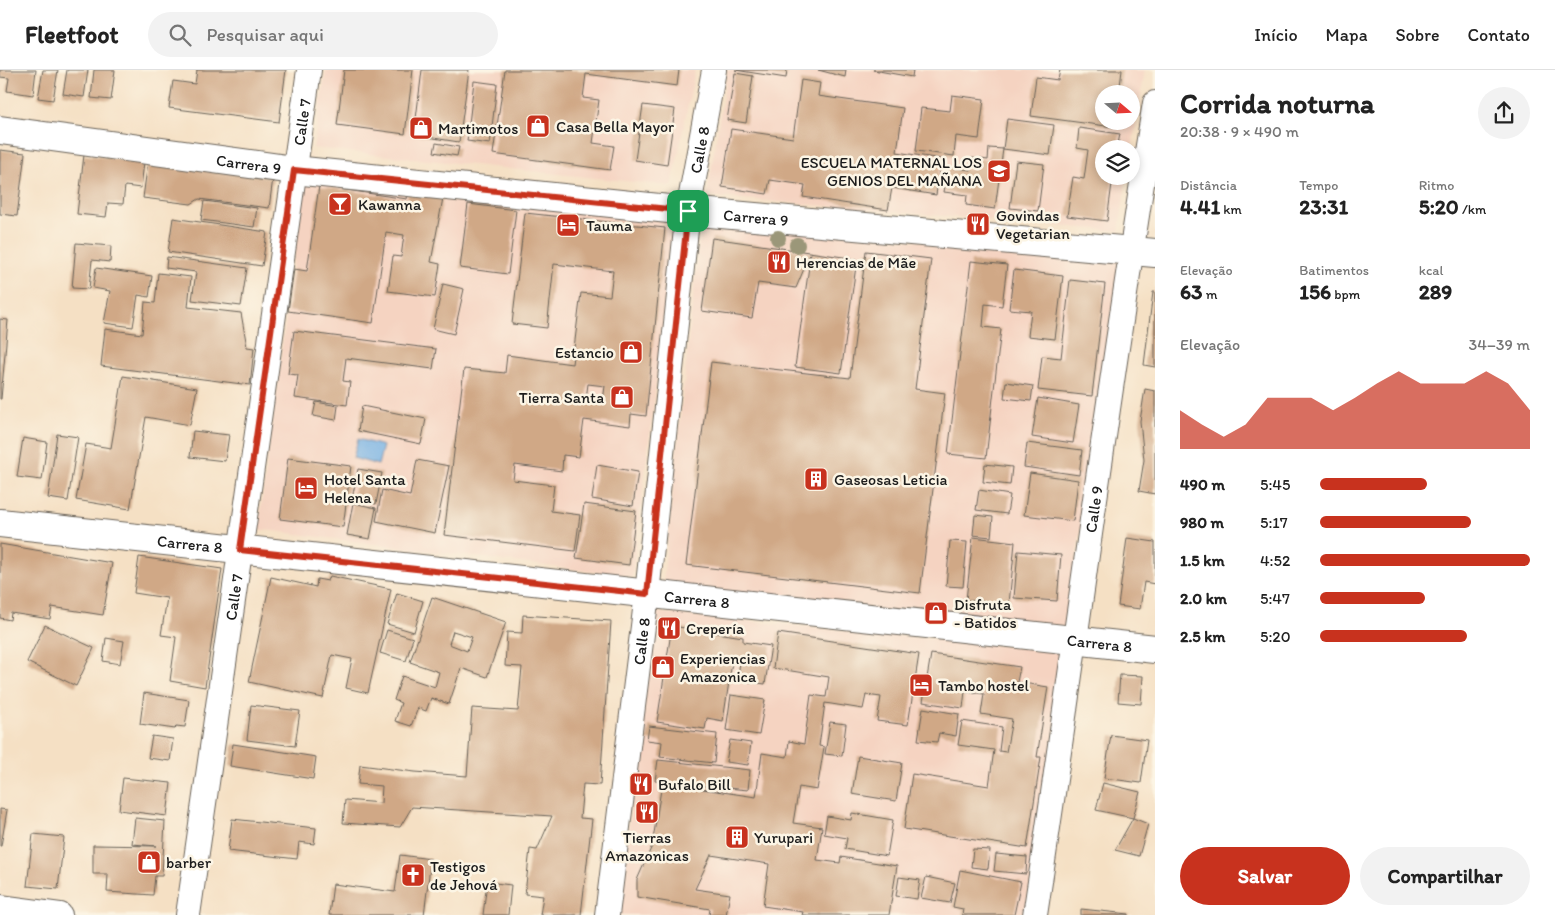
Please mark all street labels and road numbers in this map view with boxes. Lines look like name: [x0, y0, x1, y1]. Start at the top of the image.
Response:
street label: Calle 7: [289, 98, 315, 147]
street label: Calle 8: [686, 124, 714, 175]
street label: Carrera 9: [215, 151, 282, 178]
street label: Carrera 9: [722, 205, 789, 230]
street label: Calle 9: [1081, 485, 1107, 534]
street label: Carrera 8: [156, 531, 224, 557]
street label: Calle 7: [221, 573, 247, 622]
street label: Carrera 8: [663, 587, 731, 613]
street label: Calle 8: [629, 616, 654, 666]
street label: Carrera 8: [1066, 630, 1133, 656]

